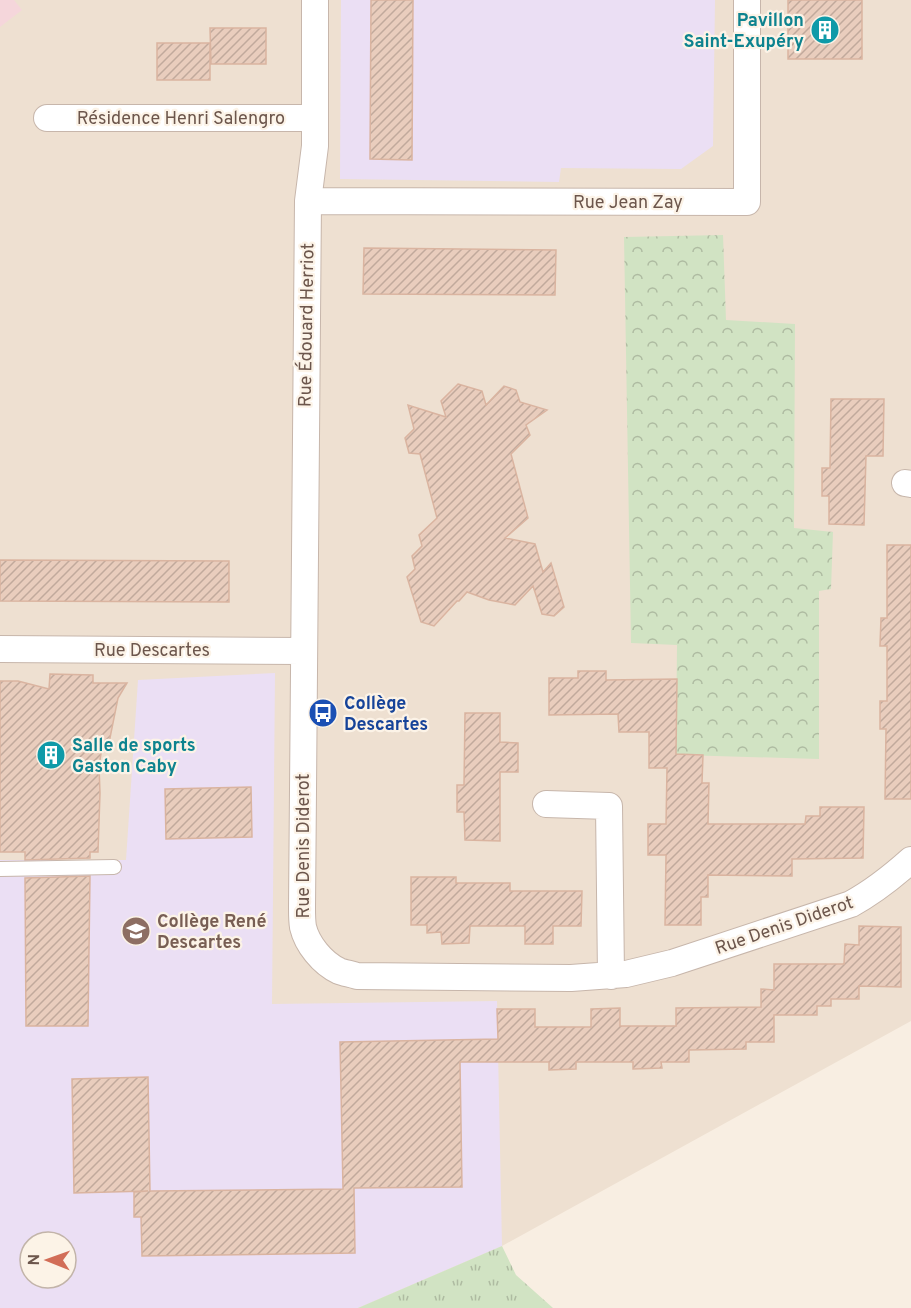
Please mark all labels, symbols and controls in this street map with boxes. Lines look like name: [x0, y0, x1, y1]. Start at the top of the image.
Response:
place label: Pavillon Saint-Exupéry: [683, 10, 804, 54]
building icon: Pavillon Saint-Exupéry: [809, 14, 841, 46]
street label: Résidence Henri Salengro: [77, 108, 285, 131]
street label: Rue Jean Zay: [573, 192, 683, 215]
street label: Rue Édouard Herriot: [293, 243, 320, 407]
street label: Rue Descartes: [94, 640, 210, 663]
place label: Collège Descartes: [344, 693, 428, 737]
bus stop icon: Collège Descartes: [307, 697, 339, 729]
place label: Salle de sports Gaston Caby: [72, 735, 196, 779]
building icon: Salle de sports Gaston Caby: [35, 739, 67, 771]
street label: Rue Denis Diderot: [293, 773, 316, 919]
street label: Rue Denis Diderot: [712, 892, 857, 961]
place label: Collège René Descartes: [157, 911, 267, 955]
school or university icon: Collège René Descartes: [120, 915, 152, 947]
north arrow: [18, 1230, 78, 1290]
text: N: [25, 1254, 45, 1266]

